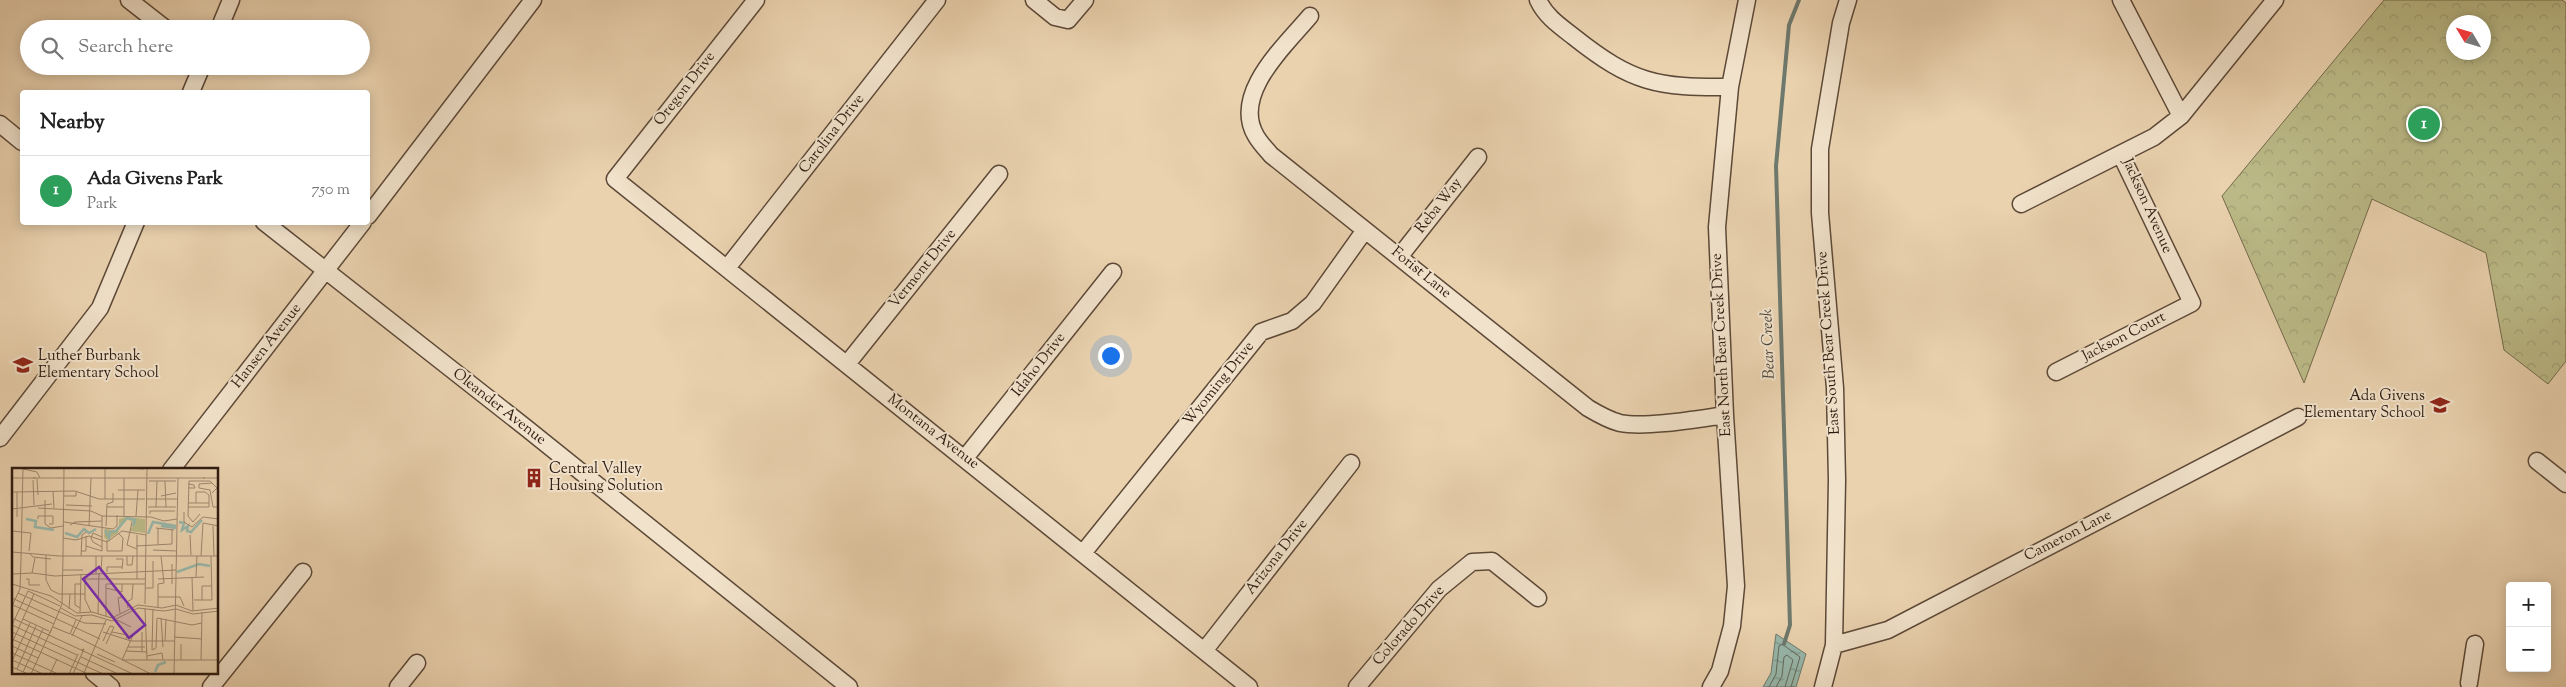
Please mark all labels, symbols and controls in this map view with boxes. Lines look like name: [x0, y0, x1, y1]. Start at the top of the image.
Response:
north arrow: [2446, 15, 2491, 60]
search box: [20, 20, 370, 75]
icon: search: [38, 34, 66, 62]
text: Search here: [78, 34, 173, 61]
street label: Oregon Drive: [649, 47, 721, 131]
street label: Carolina Drive: [794, 90, 870, 178]
pin: 1: [2408, 105, 2440, 143]
text: Nearby: [40, 108, 105, 138]
street label: Jackson Avenue: [2116, 154, 2177, 257]
text: Ada Givens Park: [87, 166, 223, 193]
street label: Reba Way: [1411, 173, 1468, 238]
text: 1: [53, 179, 59, 202]
text: 750 m: [311, 179, 350, 202]
text: Park: [87, 193, 118, 216]
street label: Vermont Drive: [884, 225, 962, 313]
street label: Forist Lane: [1386, 242, 1456, 304]
street label: East South Bear Creek Drive: [1812, 251, 1846, 435]
street label: East North Bear Creek Drive: [1707, 253, 1737, 437]
street label: Hansen Avenue: [227, 299, 307, 393]
street label: Jackson Court: [2078, 307, 2169, 368]
water label: Bear Creek: [1756, 308, 1782, 380]
street label: Idaho Drive: [1007, 328, 1071, 402]
street label: Wyoming Drive: [1178, 337, 1260, 431]
your location: [1098, 343, 1124, 369]
place label: Luther Burbank Elementary School: [38, 346, 159, 384]
school or university icon: Luther Burbank Elementary School: [12, 354, 34, 376]
street label: Oleander Avenue: [448, 364, 550, 450]
place label: Ada Givens Elementary School: [2304, 386, 2425, 424]
street label: Montana Avenue: [883, 389, 983, 475]
school or university icon: Ada Givens Elementary School: [2429, 394, 2451, 416]
place label: Central Valley Housing Solution: [549, 459, 663, 497]
building icon: Central Valley Housing Solution: [523, 467, 545, 489]
inset map: [12, 468, 219, 674]
street label: Cameron Lane: [2021, 505, 2115, 567]
street label: Arizona Drive: [1241, 515, 1313, 599]
street label: Colorado Drive: [1368, 581, 1450, 671]
map controls: [2506, 582, 2551, 672]
button: +: [2506, 582, 2551, 627]
button: −: [2506, 627, 2551, 672]

